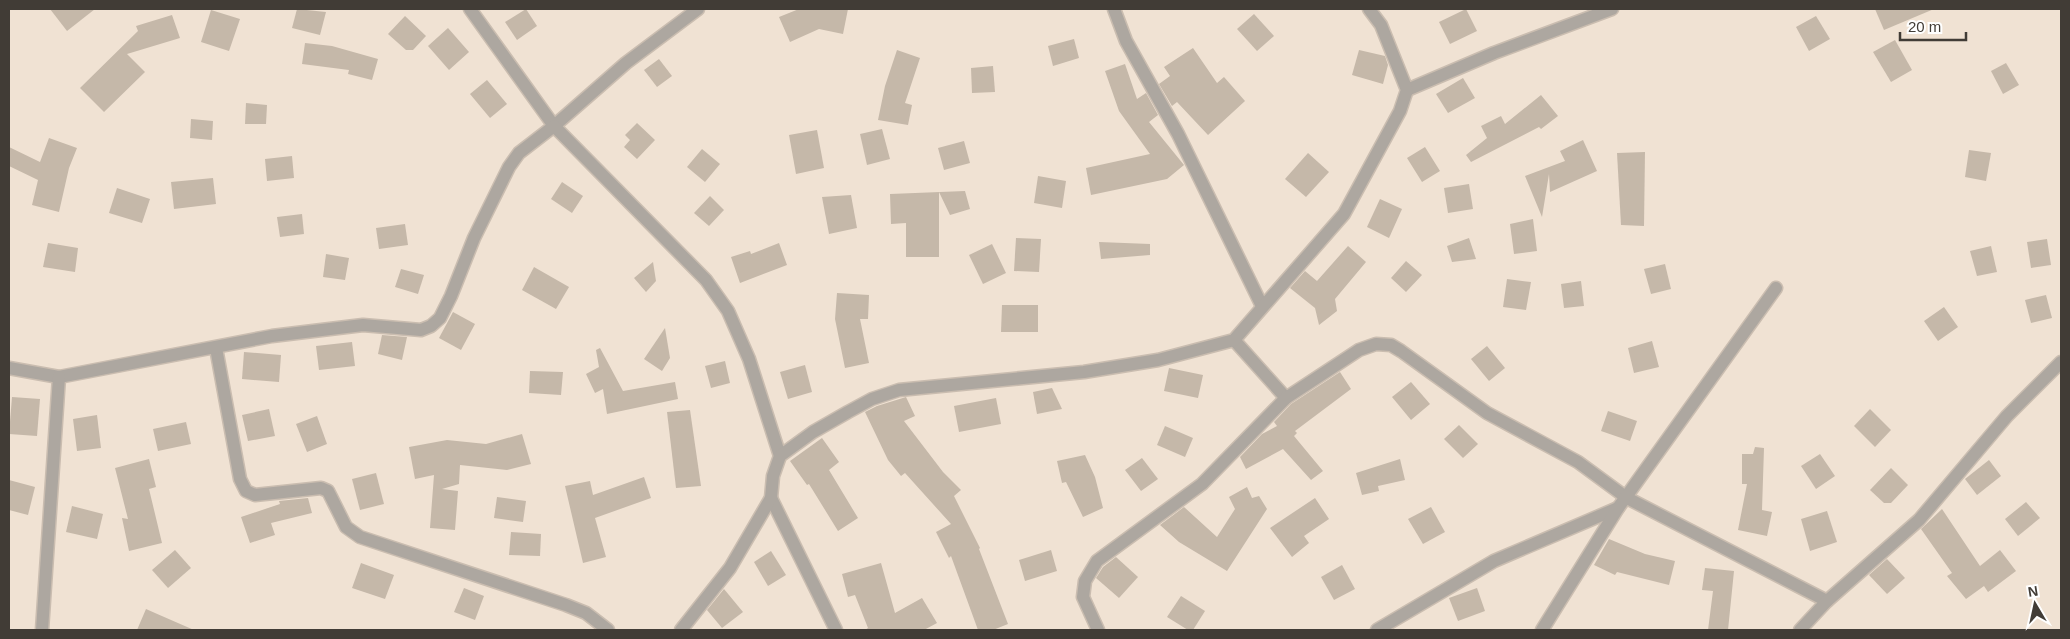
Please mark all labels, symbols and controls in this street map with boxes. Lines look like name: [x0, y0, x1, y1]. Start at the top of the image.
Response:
scale bar: [1900, 10, 1966, 42]
text: 20 m: [1908, 18, 1941, 35]
north arrow: [2010, 579, 2060, 629]
text: N: [2027, 582, 2039, 600]

